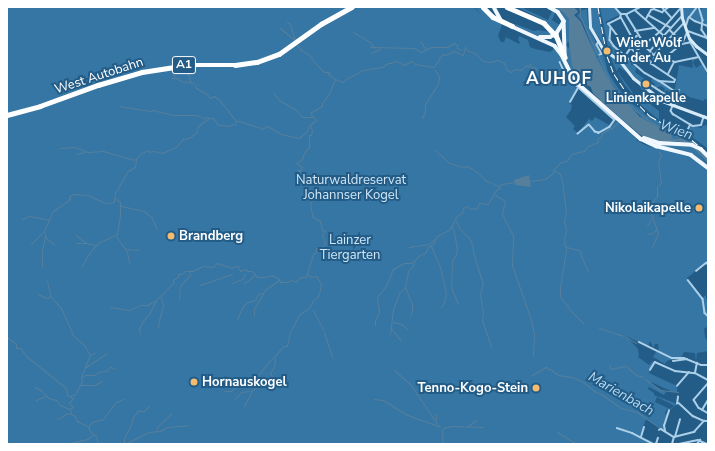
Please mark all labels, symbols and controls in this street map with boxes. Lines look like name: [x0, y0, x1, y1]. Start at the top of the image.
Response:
place label: Wien Wolf in der Au: [616, 36, 682, 67]
marker: Wien Wolf in der Au: [601, 45, 613, 57]
street label: West Autobahn: [53, 54, 145, 98]
road number: A1: [171, 55, 197, 75]
district label: AUHOF: [526, 69, 592, 89]
marker: Linienkapelle: [641, 79, 651, 89]
place label: Linienkapelle: [606, 90, 686, 106]
water label: Wien: [657, 116, 695, 144]
park label: Naturwaldreservat Johannser Kogel: [296, 173, 406, 204]
place label: Nikolaikapelle: [605, 200, 691, 216]
marker: Nikolaikapelle: [694, 203, 704, 213]
place label: Brandberg: [179, 228, 243, 244]
marker: Brandberg: [166, 231, 176, 241]
park label: Lainzer Tiergarten: [320, 233, 380, 264]
water label: Marienbach: [585, 368, 657, 420]
place label: Hornauskogel: [202, 374, 287, 390]
marker: Hornauskogel: [189, 377, 199, 387]
place label: Tenno-Kogo-Stein: [417, 380, 528, 396]
marker: Tenno-Kogo-Stein: [531, 383, 541, 393]

